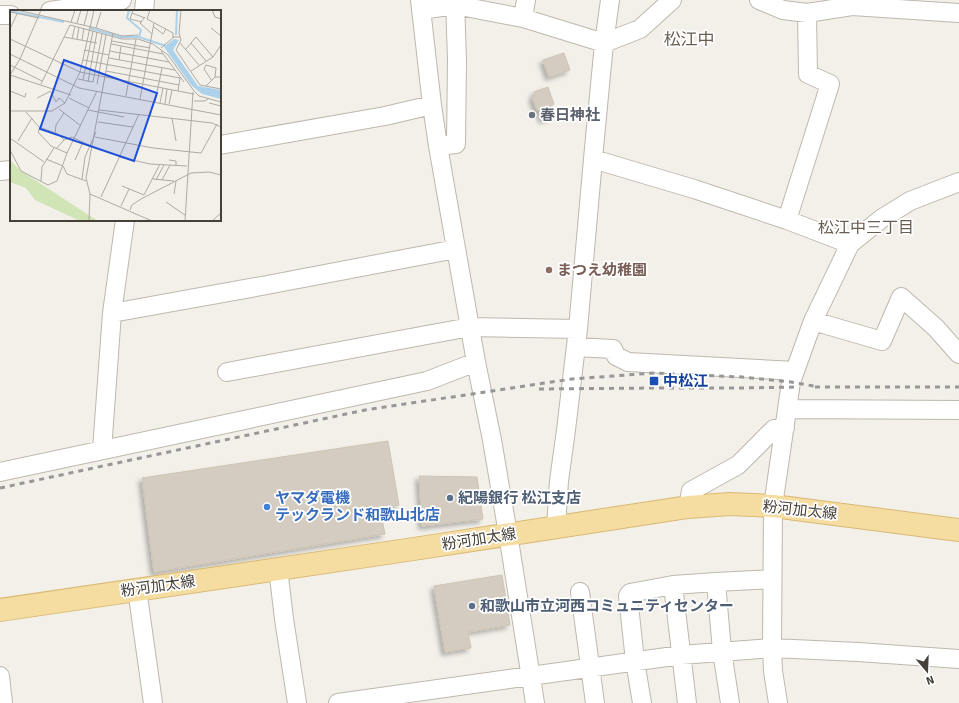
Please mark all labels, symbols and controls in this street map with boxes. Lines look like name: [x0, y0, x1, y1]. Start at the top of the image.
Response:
inset map: [10, 10, 221, 221]
district label: 松江中: [664, 29, 715, 50]
place label: 春日神社: [540, 106, 600, 124]
marker: 春日神社: [527, 110, 537, 120]
district label: 松江中三丁目: [818, 218, 914, 238]
place label: まつえ幼稚園: [557, 261, 647, 279]
marker: まつえ幼稚園: [544, 265, 554, 275]
place label: 中松江: [663, 372, 708, 390]
marker: 中松江: [648, 375, 660, 387]
place label: ヤマダ電機 テックランド和歌山北店: [275, 489, 440, 524]
place label: 紀陽銀行 松江支店: [458, 489, 581, 507]
marker: 紀陽銀行 松江支店: [445, 493, 455, 503]
street label: 粉河加太線: [762, 497, 838, 523]
marker: ヤマダ電機 テックランド和歌山北店: [262, 502, 272, 512]
street label: 粉河加太線: [441, 524, 517, 554]
street label: 粉河加太線: [120, 572, 196, 600]
place label: 和歌山市立河西コミュニティセンター: [480, 597, 734, 615]
marker: 和歌山市立河西コミュニティセンター: [467, 601, 477, 611]
north arrow: [907, 651, 947, 691]
text: N: [924, 673, 936, 687]

